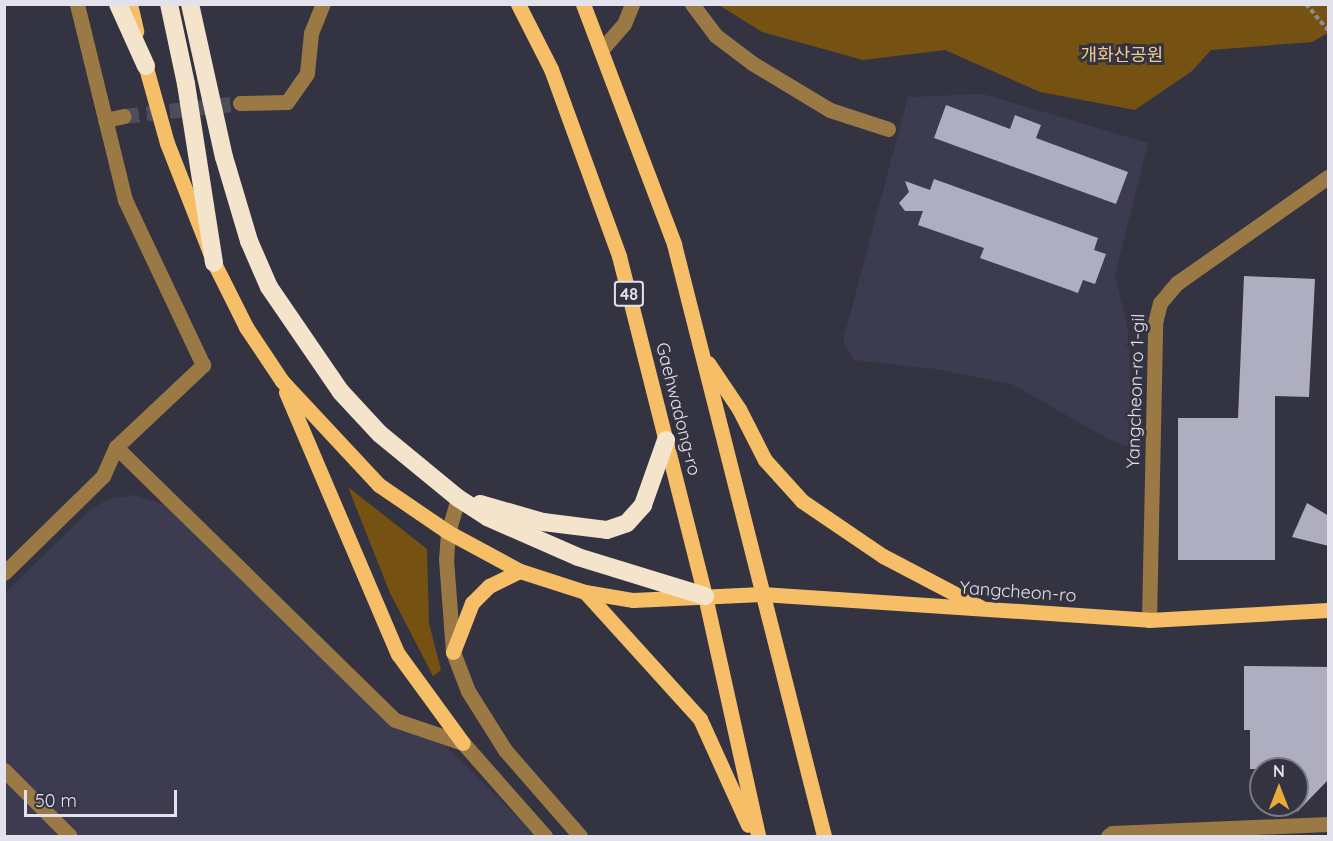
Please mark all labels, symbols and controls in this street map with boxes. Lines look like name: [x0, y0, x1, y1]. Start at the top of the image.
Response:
park label: 개화산공원: [1081, 44, 1163, 66]
road number: 48: [612, 281, 646, 307]
street label: Yangcheon-ro 1-gil: [1123, 313, 1149, 469]
street label: Gaehwadong-ro: [651, 340, 705, 478]
street label: Yangcheon-ro: [959, 577, 1077, 607]
north arrow: [1249, 757, 1309, 817]
text: N: [1273, 761, 1285, 781]
scale bar: [27, 778, 180, 816]
text: 50 m: [35, 789, 77, 812]

